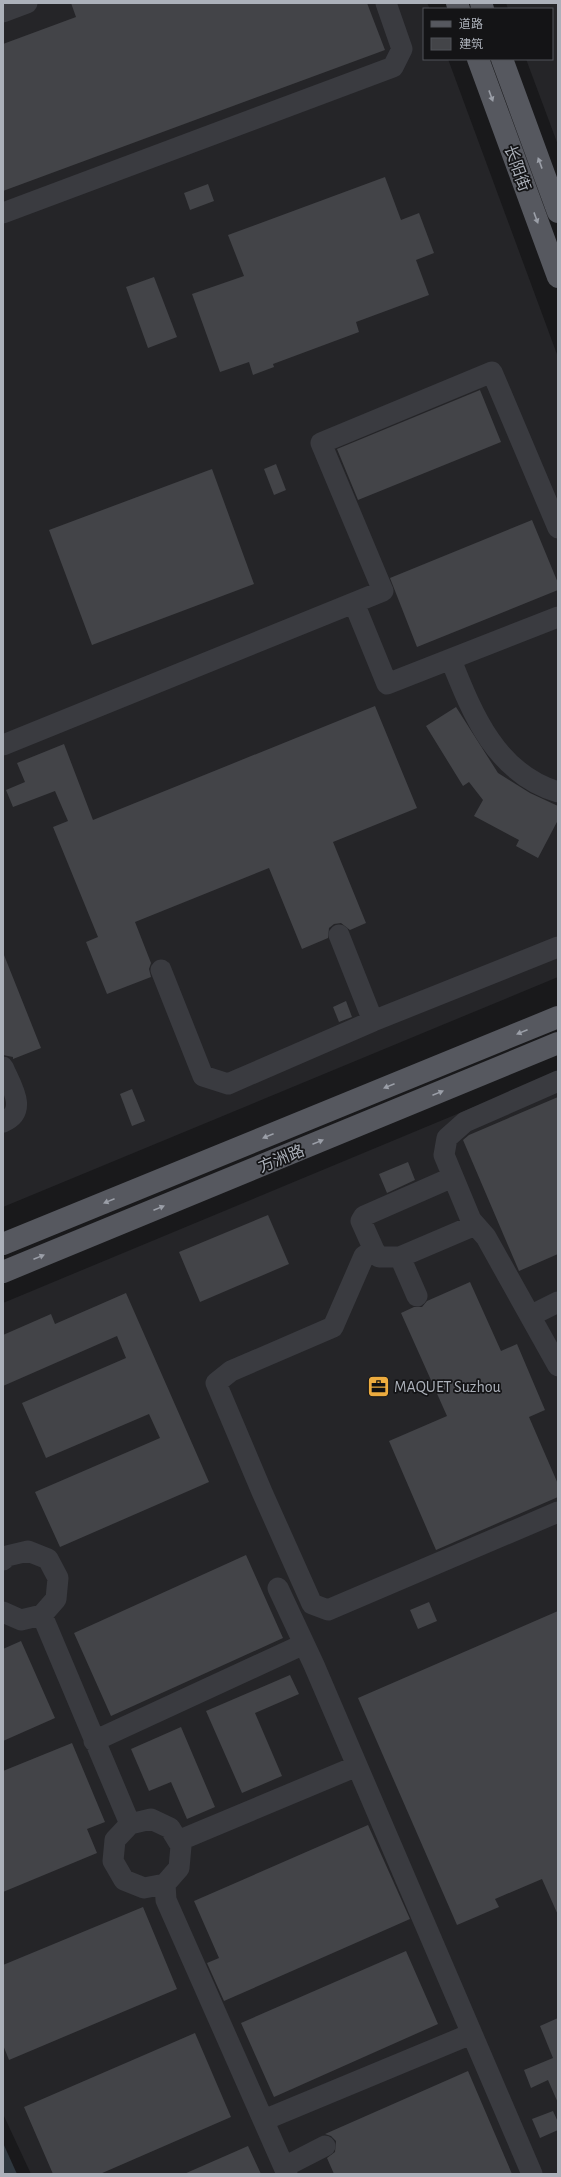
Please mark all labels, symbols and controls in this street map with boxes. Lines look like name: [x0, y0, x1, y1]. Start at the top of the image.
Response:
legend: [423, 8, 553, 60]
text: 道路: [459, 17, 483, 30]
text: 建筑: [459, 37, 483, 50]
one-way arrow: [488, 90, 494, 102]
street label: 长阳街: [501, 143, 534, 194]
one-way arrow: [536, 156, 542, 168]
one-way arrow: [533, 212, 539, 224]
one-way arrow: [515, 1029, 527, 1035]
one-way arrow: [382, 1084, 394, 1090]
one-way arrow: [433, 1089, 445, 1095]
one-way arrow: [262, 1133, 274, 1139]
one-way arrow: [313, 1139, 324, 1145]
street label: 方洲路: [256, 1142, 307, 1175]
one-way arrow: [103, 1198, 115, 1204]
one-way arrow: [154, 1205, 165, 1211]
one-way arrow: [34, 1254, 46, 1260]
office icon: MAQUET Suzhou: [366, 1373, 392, 1399]
place label: MAQUET Suzhou: [394, 1379, 501, 1396]

